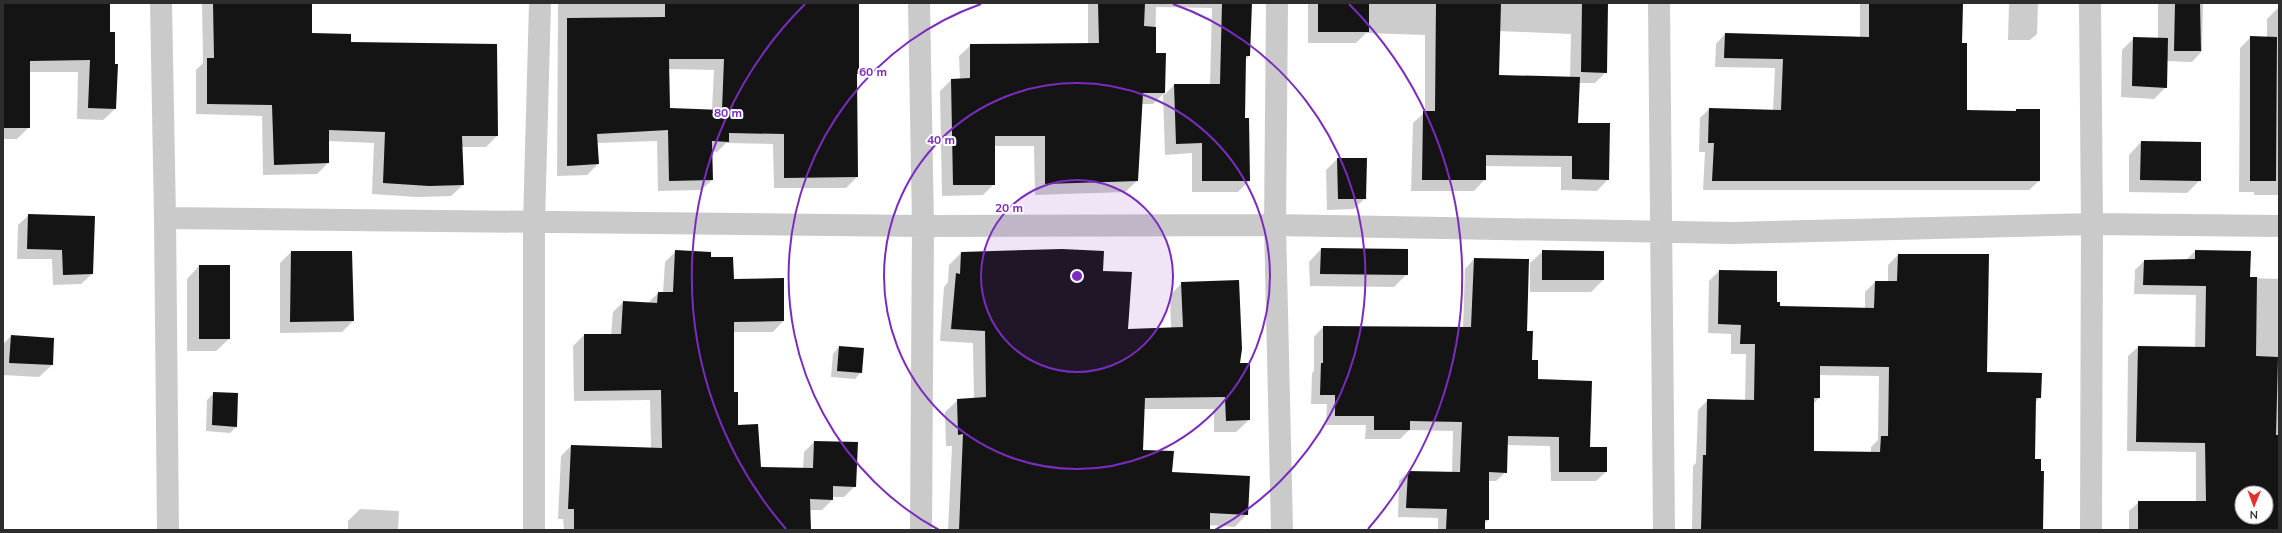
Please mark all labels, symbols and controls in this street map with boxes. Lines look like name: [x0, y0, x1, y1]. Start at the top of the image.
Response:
text: 60 m: [859, 64, 887, 80]
text: 80 m: [714, 105, 742, 121]
text: 40 m: [927, 132, 955, 148]
text: 20 m: [995, 200, 1023, 216]
centre of rings: [1070, 269, 1084, 283]
north arrow: [2234, 485, 2274, 525]
text: N: [2250, 507, 2258, 522]

